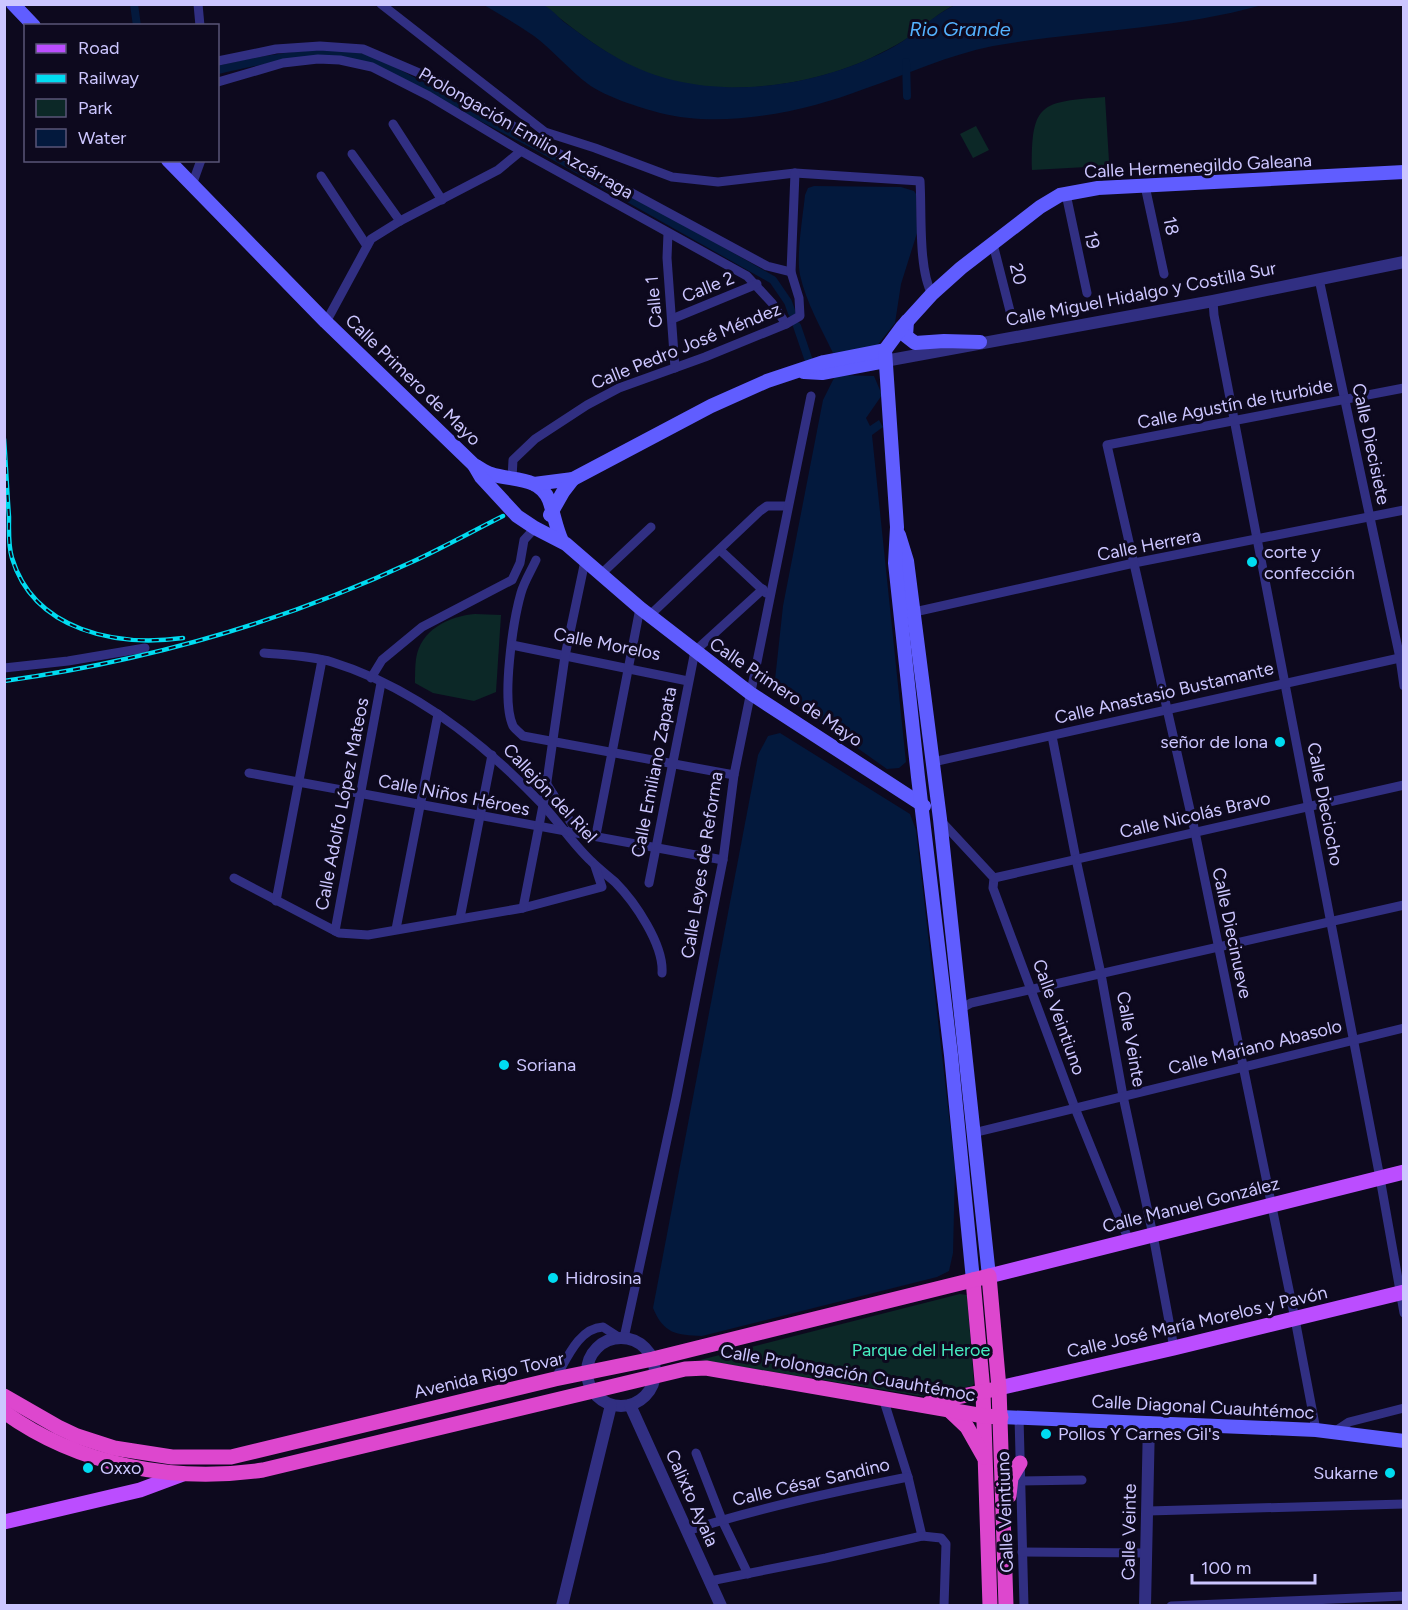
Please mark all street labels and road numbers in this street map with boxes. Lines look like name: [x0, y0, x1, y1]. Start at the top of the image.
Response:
street label: Prolongación Emilio Azcárraga: [415, 62, 637, 204]
street label: Calle Hermenegildo Galeana: [1084, 149, 1312, 183]
street label: 18: [1158, 215, 1184, 237]
street label: 19: [1079, 229, 1105, 251]
street label: Calle Miguel Hidalgo y Costilla Sur: [1004, 257, 1278, 331]
street label: 20: [1005, 261, 1031, 287]
street label: Calle 2: [679, 267, 737, 307]
street label: Calle 1: [641, 275, 667, 329]
street label: Calle Pedro José Méndez: [588, 298, 784, 394]
street label: Calle Primero de Mayo: [341, 310, 485, 450]
street label: Calle Agustín de Iturbide: [1135, 374, 1335, 434]
street label: Calle Diecisiete: [1347, 381, 1395, 507]
street label: Calle Herrera: [1095, 524, 1203, 566]
street label: Calle Morelos: [552, 623, 662, 665]
street label: Calle Primero de Mayo: [705, 633, 867, 751]
street label: Calle Anastasio Bustamante: [1052, 657, 1276, 729]
street label: Calle Emiliano Zapata: [627, 685, 681, 859]
street label: Calle Adolfo López Mateos: [311, 696, 373, 912]
street label: Callejón del Riel: [498, 739, 602, 847]
street label: Calle Dieciocho: [1302, 740, 1348, 868]
street label: Calle Niños Héroes: [376, 770, 532, 820]
street label: Calle Leyes de Reforma: [676, 770, 728, 960]
street label: Calle Nicolás Bravo: [1117, 787, 1273, 843]
street label: Calle Diecinueve: [1207, 866, 1257, 1001]
street label: Calle Veintiuno: [1028, 956, 1090, 1078]
street label: Calle Veinte: [1112, 989, 1150, 1089]
street label: Calle Mariano Abasolo: [1166, 1015, 1344, 1079]
street label: Calle Manuel González: [1100, 1172, 1282, 1238]
street label: Calle José María Morelos y Pavón: [1065, 1281, 1329, 1363]
street label: Calle Prolongación Cuauhtémoc: [719, 1340, 978, 1406]
street label: Avenida Rigo Tovar: [412, 1347, 566, 1403]
street label: Calle Diagonal Cuauhtémoc: [1091, 1390, 1315, 1424]
street label: Calixto Ayala: [661, 1446, 723, 1550]
street label: Calle Veintiuno: [992, 1451, 1018, 1573]
street label: Calle César Sandino: [730, 1453, 892, 1511]
street label: Calle Veinte: [1117, 1483, 1141, 1581]

